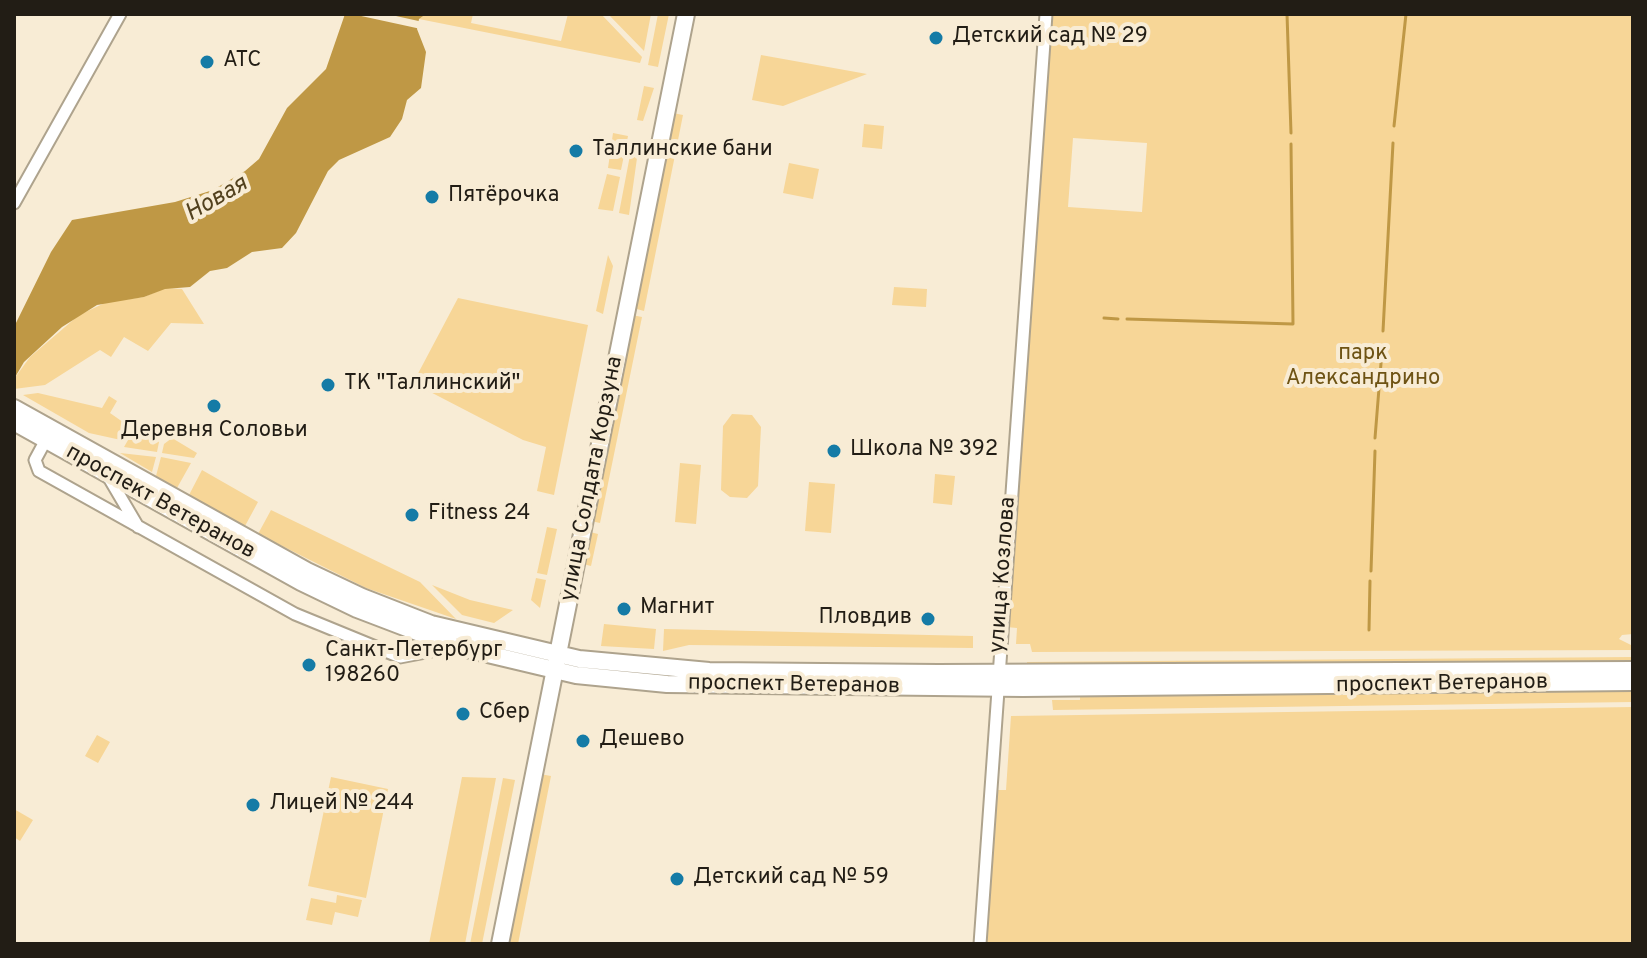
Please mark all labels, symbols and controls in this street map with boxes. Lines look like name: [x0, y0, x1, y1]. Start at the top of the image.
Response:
place label: Детский сад № 29: [952, 25, 1148, 51]
marker: Детский сад № 29: [927, 29, 945, 47]
place label: АТС: [223, 49, 261, 75]
marker: АТС: [198, 53, 216, 71]
place label: Таллинские бани: [592, 138, 773, 164]
marker: Таллинские бани: [567, 142, 585, 160]
water label: Новая: [181, 171, 253, 229]
place label: Пятёрочка: [448, 184, 559, 210]
marker: Пятёрочка: [423, 188, 441, 206]
park label: парк Александрино: [1286, 342, 1440, 394]
street label: улица Солдата Корзуна: [556, 354, 630, 604]
place label: ТК "Таллинский": [344, 372, 520, 398]
marker: ТК "Таллинский": [319, 376, 337, 394]
marker: Деревня Соловьи: [205, 397, 223, 415]
place label: Деревня Соловьи: [120, 419, 308, 445]
place label: Школа № 392: [850, 438, 998, 464]
street label: проспект Ветеранов: [61, 440, 259, 566]
marker: Школа № 392: [825, 442, 843, 460]
street label: улица Козлова: [985, 496, 1023, 654]
place label: Fitness 24: [428, 502, 530, 528]
marker: Fitness 24: [403, 506, 421, 524]
place label: Магнит: [640, 596, 714, 622]
marker: Магнит: [615, 600, 633, 618]
place label: Пловдив: [818, 606, 912, 632]
marker: Пловдив: [919, 610, 937, 628]
place label: Санкт-Петербург 198260: [325, 639, 503, 690]
marker: Санкт-Петербург 198260: [300, 656, 318, 674]
street label: проспект Ветеранов: [1336, 670, 1548, 700]
street label: проспект Ветеранов: [688, 671, 900, 701]
place label: Сбер: [479, 701, 530, 727]
marker: Сбер: [454, 705, 472, 723]
place label: Дешево: [599, 728, 684, 754]
marker: Дешево: [574, 732, 592, 750]
place label: Лицей № 244: [269, 792, 414, 818]
marker: Лицей № 244: [244, 796, 262, 814]
place label: Детский сад № 59: [693, 866, 889, 892]
marker: Детский сад № 59: [668, 870, 686, 888]

